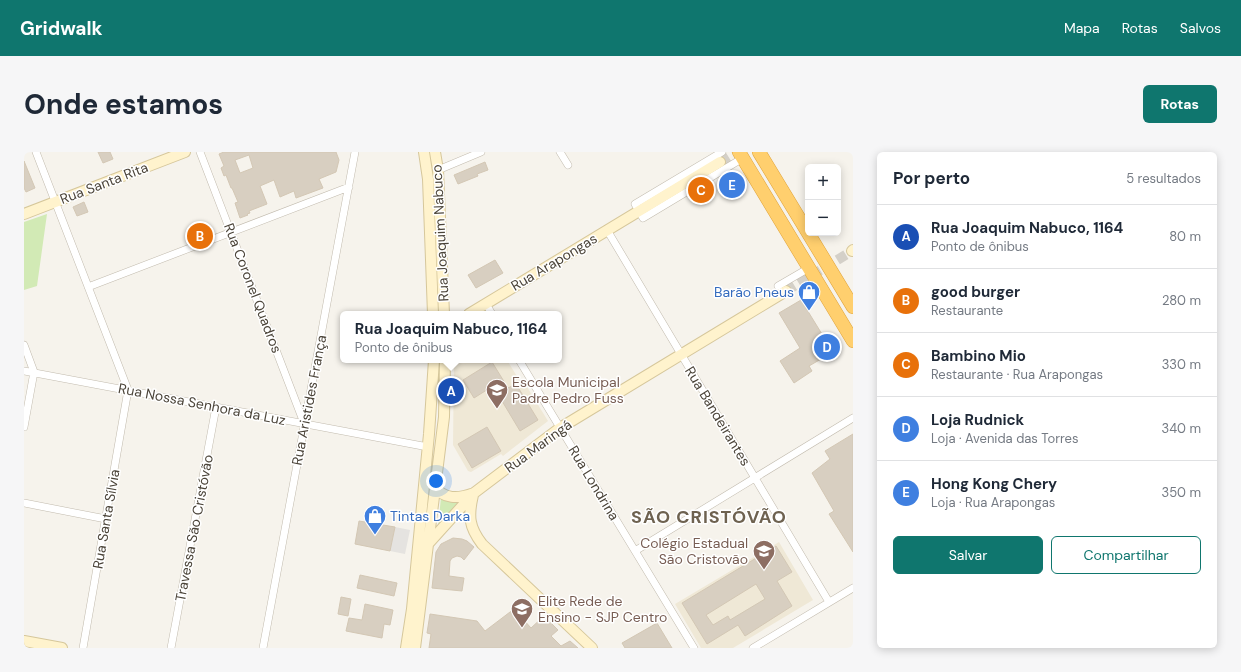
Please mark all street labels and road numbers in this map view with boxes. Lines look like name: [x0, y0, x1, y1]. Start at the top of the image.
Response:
street label: Rua Santa Rita: [57, 158, 151, 208]
street label: Rua Joaquim Nabuco: [427, 164, 453, 302]
street label: Rua Coronel Quadros: [220, 221, 286, 355]
street label: Rua Arapongas: [508, 229, 600, 295]
street label: Rua Aristides França: [288, 333, 330, 467]
street label: Rua Bandeirantes: [681, 363, 755, 469]
street label: Rua Nossa Senhora da Luz: [117, 379, 287, 429]
street label: Rua Maringá: [501, 415, 575, 477]
street label: Rua Londrina: [565, 442, 623, 524]
street label: Travessa São Cristóvão: [171, 453, 217, 603]
street label: Rua Santa Sílvia: [88, 468, 124, 570]

